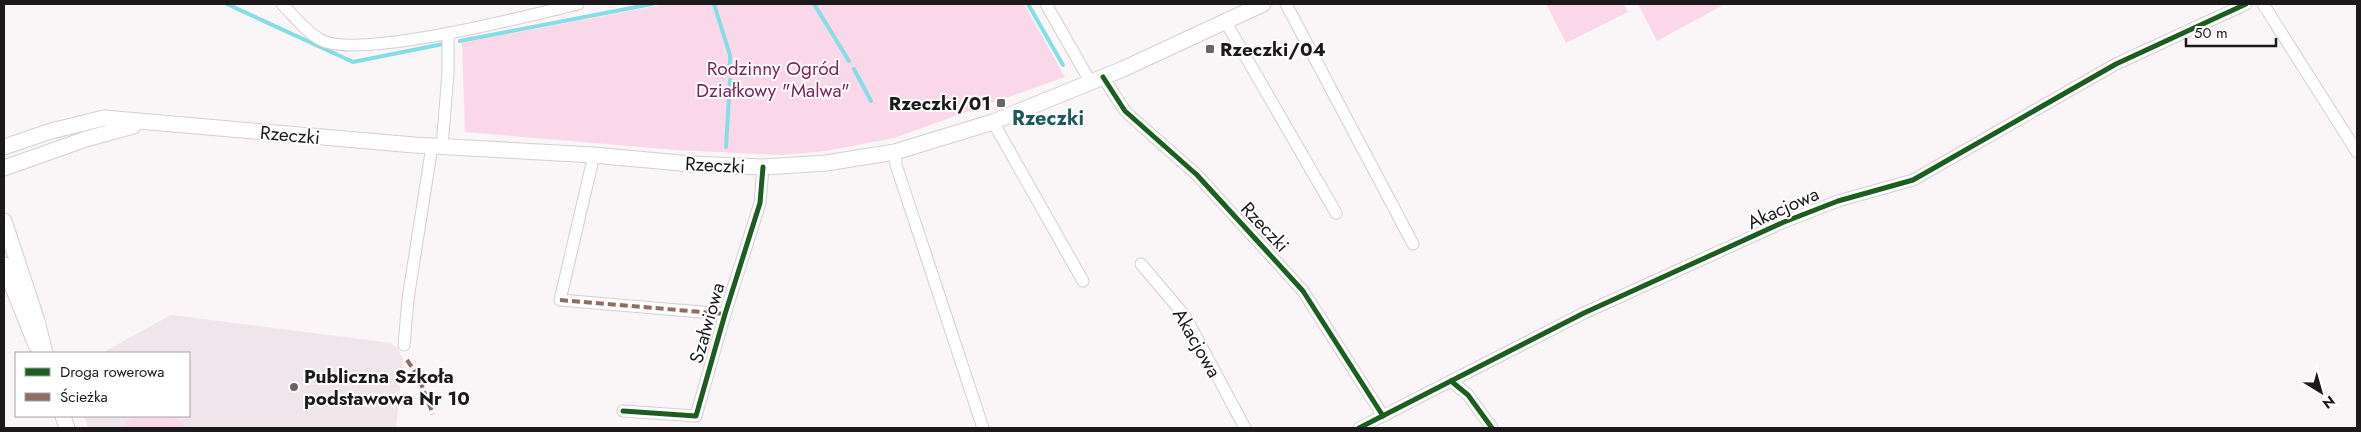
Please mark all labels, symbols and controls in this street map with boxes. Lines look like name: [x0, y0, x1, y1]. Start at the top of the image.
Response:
scale bar: [2186, 15, 2276, 47]
text: 50 m: [2194, 22, 2228, 44]
place label: Rzeczki/04: [1220, 36, 1326, 63]
marker: Rzeczki/04: [1204, 43, 1216, 55]
park label: Rodzinny Ogród Działkowy "Malwa": [696, 55, 850, 104]
place label: Rzeczki/01: [889, 90, 991, 117]
marker: Rzeczki/01: [995, 97, 1007, 109]
district label: Rzeczki: [1012, 104, 1084, 133]
street label: Rzeczki: [259, 119, 321, 151]
street label: Rzeczki: [684, 150, 746, 180]
street label: Akacjowa: [1743, 180, 1823, 236]
street label: Rzeczki: [1235, 196, 1295, 258]
street label: Szałwiowa: [683, 280, 731, 366]
street label: Akacjowa: [1166, 303, 1228, 383]
legend: [15, 352, 190, 417]
text: Droga rowerowa: [60, 361, 164, 383]
place label: Publiczna Szkoła podstawowa Nr 10: [304, 363, 470, 412]
north arrow: [2296, 367, 2346, 417]
marker: Publiczna Szkoła podstawowa Nr 10: [288, 381, 300, 393]
text: Ścieżka: [60, 386, 108, 408]
text: N: [2318, 391, 2339, 414]

